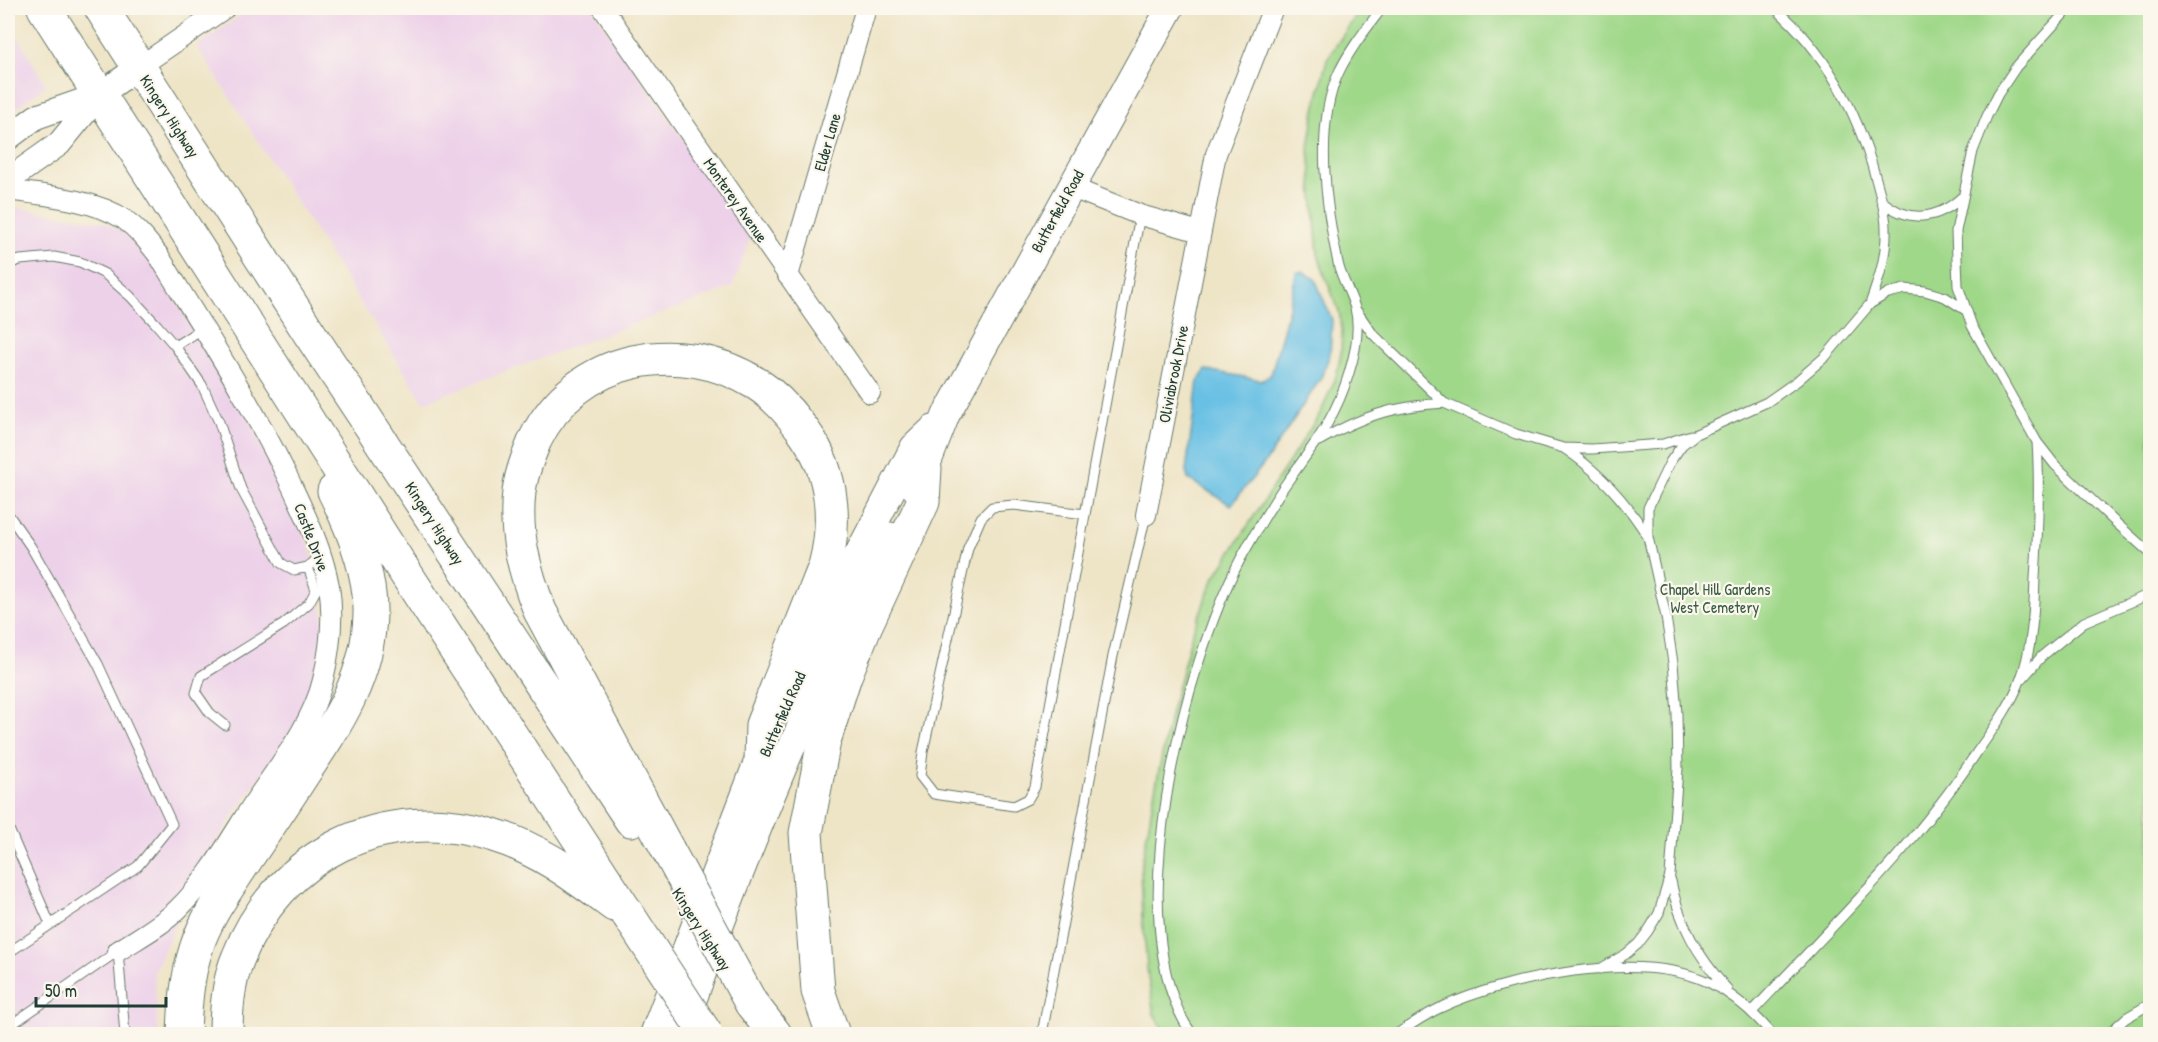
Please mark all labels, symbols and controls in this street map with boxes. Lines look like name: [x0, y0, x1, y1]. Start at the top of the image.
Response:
street label: Kingery Highway: [135, 70, 205, 162]
street label: Elder Lane: [808, 110, 846, 174]
street label: Monterey Avenue: [699, 153, 774, 247]
street label: Butterfield Road: [1025, 166, 1089, 256]
street label: Oliviabrook Drive: [1153, 323, 1193, 425]
street label: Kingery Highway: [400, 477, 470, 569]
street label: Castle Drive: [289, 500, 335, 575]
park label: Chapel Hill Gardens West Cemetery: [1660, 578, 1770, 618]
street label: Butterfield Road: [753, 668, 811, 760]
street label: Kingery Highway: [667, 883, 737, 975]
scale bar: [36, 970, 166, 1008]
text: 50 m: [45, 978, 77, 1003]

